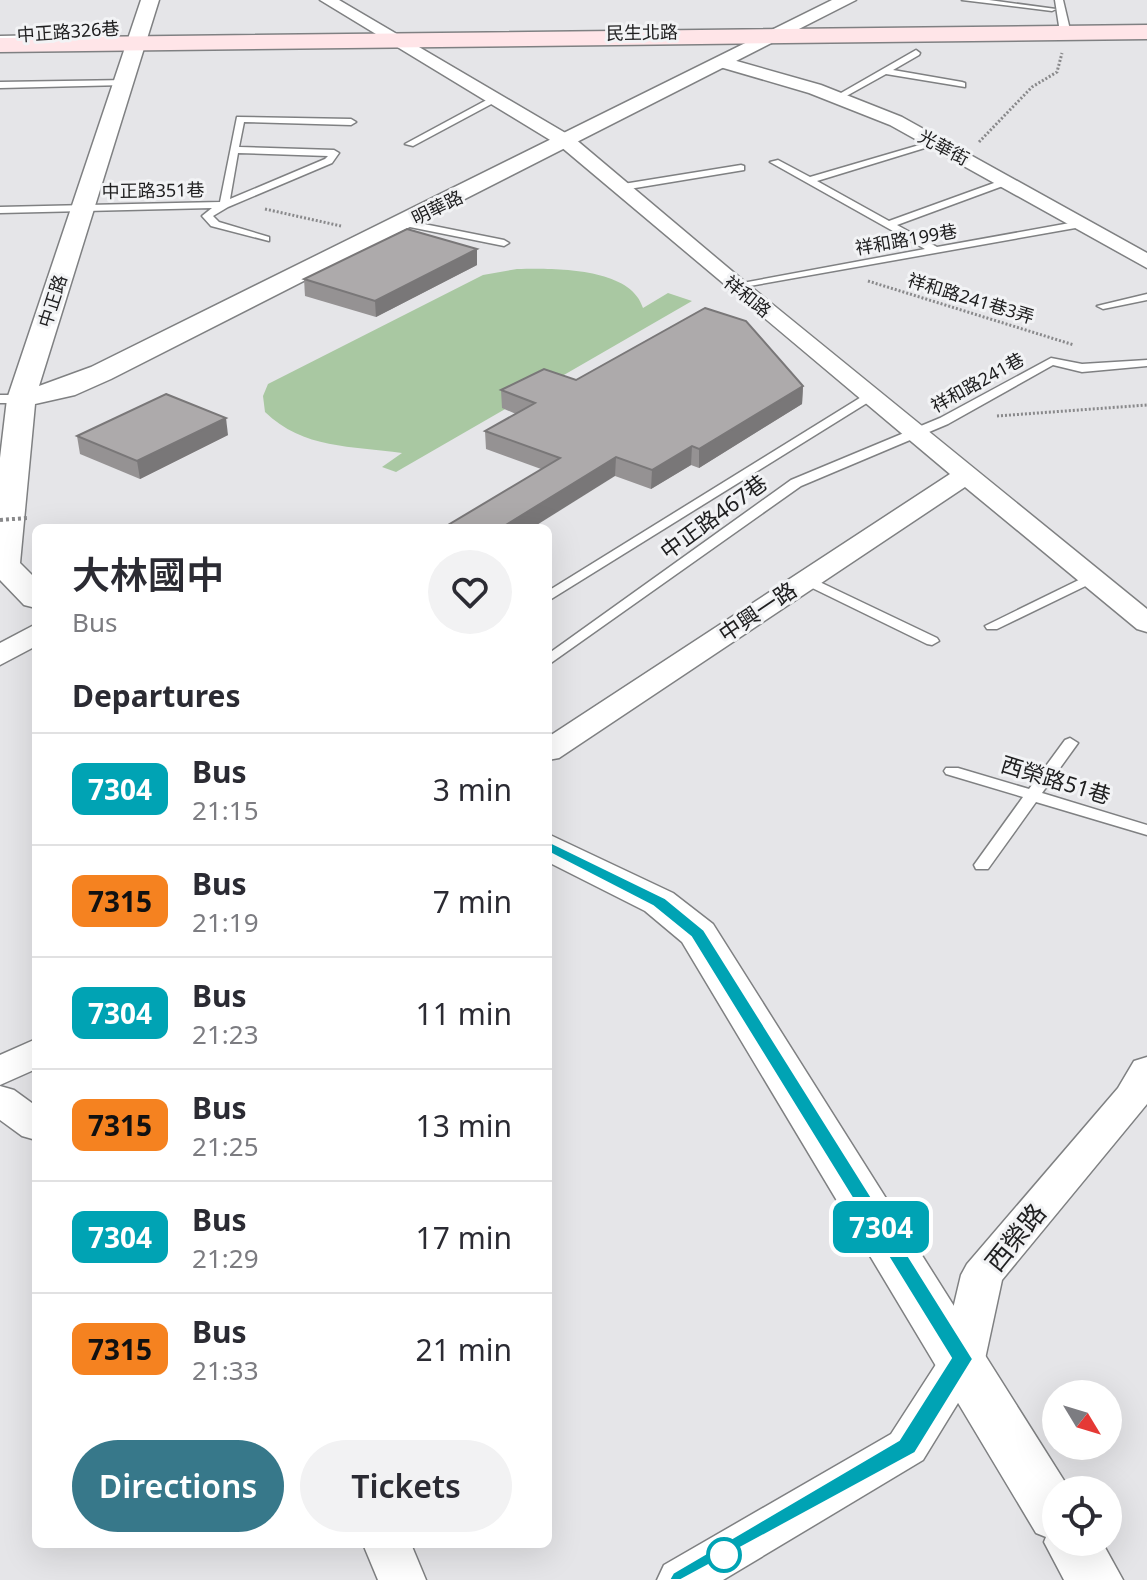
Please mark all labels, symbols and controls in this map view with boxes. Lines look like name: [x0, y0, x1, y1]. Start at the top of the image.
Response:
street label: 中正路326巷: [16, 15, 120, 47]
street label: 民生北路: [606, 19, 678, 45]
street label: 光華街: [915, 124, 973, 170]
street label: 中正路351巷: [101, 177, 205, 203]
street label: 明華路: [407, 184, 467, 230]
street label: 祥和路199巷: [853, 218, 959, 260]
street label: 祥和路241巷3弄: [905, 267, 1037, 329]
street label: 祥和路: [719, 270, 777, 322]
street label: 中正路: [32, 272, 72, 330]
street label: 祥和路241巷: [926, 347, 1028, 417]
street label: 中正路467巷: [653, 467, 773, 565]
text: 大林國中: [72, 548, 224, 600]
button: heart: [428, 550, 512, 634]
street label: 中興一路: [712, 574, 802, 648]
text: Bus: [72, 604, 117, 640]
text: Departures: [72, 675, 241, 716]
street label: 西榮路51巷: [998, 748, 1114, 810]
text: Bus: [192, 751, 247, 792]
text: 3 min: [433, 769, 512, 810]
text: 7304: [88, 770, 152, 808]
text: 21:15: [192, 792, 259, 828]
text: Bus: [192, 863, 247, 904]
text: 7 min: [433, 881, 512, 922]
text: 7315: [88, 882, 152, 920]
text: 21:19: [192, 904, 259, 940]
text: Bus: [192, 975, 247, 1016]
text: 11 min: [416, 993, 512, 1034]
text: 7304: [88, 994, 152, 1032]
text: 21:23: [192, 1016, 259, 1052]
text: Bus: [192, 1087, 247, 1128]
text: 13 min: [416, 1105, 512, 1146]
text: 7315: [88, 1106, 152, 1144]
text: 21:25: [192, 1128, 259, 1164]
street label: 西榮路: [976, 1195, 1054, 1279]
text: Bus: [192, 1199, 247, 1240]
line badge: 7304: [825, 1201, 937, 1253]
text: 7304: [849, 1208, 913, 1246]
text: 17 min: [416, 1217, 512, 1258]
text: 7304: [88, 1218, 152, 1256]
text: 21:29: [192, 1240, 259, 1276]
text: Bus: [192, 1311, 247, 1352]
text: 21 min: [416, 1329, 512, 1370]
text: 7315: [88, 1330, 152, 1368]
text: 21:33: [192, 1352, 259, 1388]
north arrow: [1042, 1380, 1122, 1460]
map controls: [1042, 1380, 1122, 1556]
button: Directions: [72, 1440, 284, 1532]
button: Tickets: [300, 1440, 512, 1532]
button: locate: [1042, 1476, 1122, 1556]
unlabelled marker: [707, 1538, 741, 1572]

